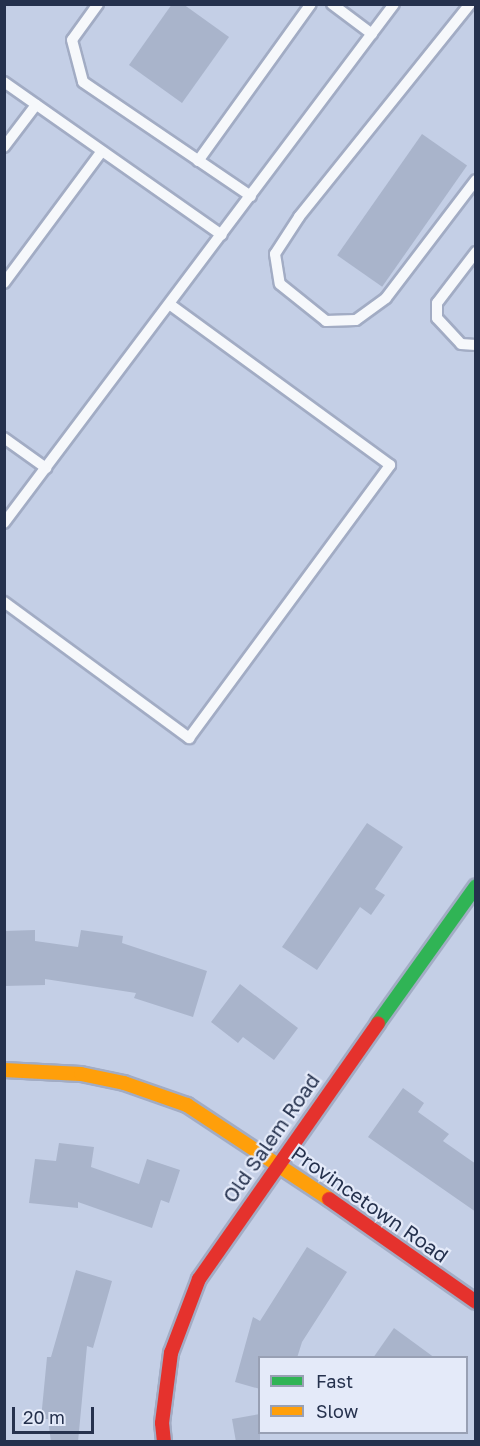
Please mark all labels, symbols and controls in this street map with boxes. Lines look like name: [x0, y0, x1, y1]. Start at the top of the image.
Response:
street label: Old Salem Road: [218, 1069, 324, 1207]
street label: Provincetown Road: [287, 1141, 453, 1267]
legend: [258, 1356, 468, 1434]
text: Fast: [316, 1370, 353, 1392]
scale bar: [15, 1395, 98, 1433]
text: Slow: [316, 1400, 358, 1422]
text: 20 m: [23, 1406, 65, 1428]

